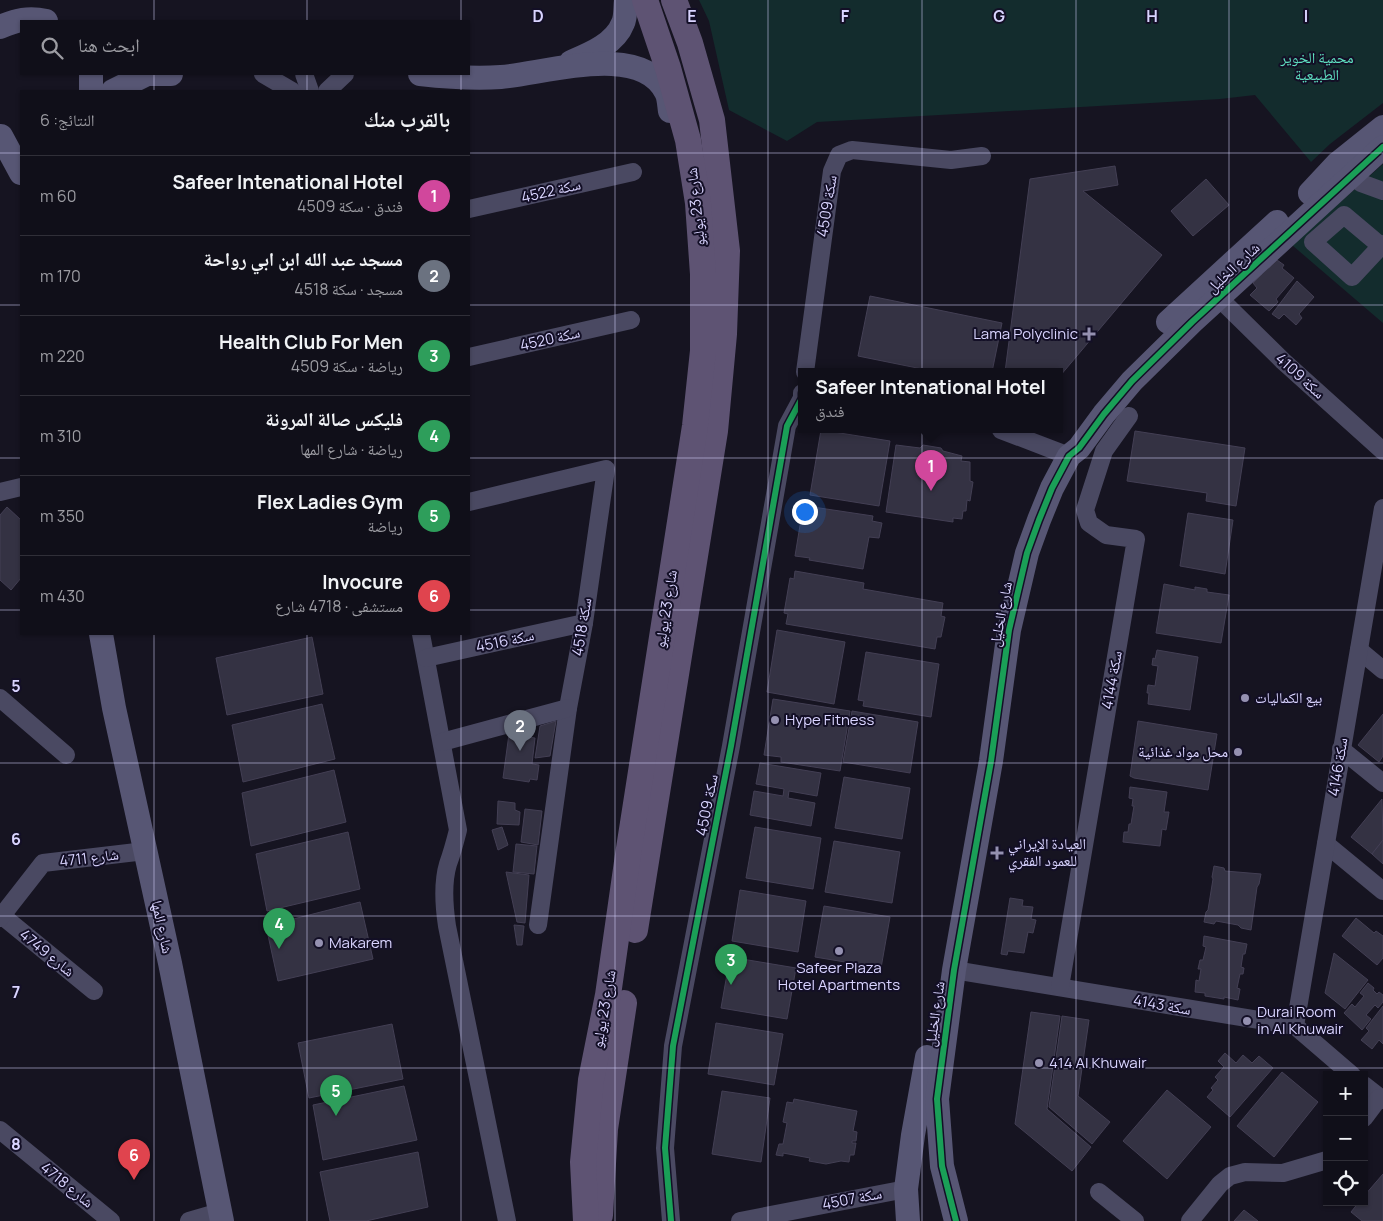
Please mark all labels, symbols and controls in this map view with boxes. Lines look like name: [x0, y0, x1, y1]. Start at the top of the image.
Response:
text: D: [532, 5, 544, 27]
text: E: [687, 5, 697, 27]
text: F: [841, 5, 850, 27]
text: G: [993, 5, 1005, 27]
text: H: [1146, 5, 1158, 27]
text: I: [1304, 5, 1308, 27]
search box: [20, 20, 470, 75]
text: ابحث هنا: [78, 32, 140, 58]
icon: search: [38, 34, 66, 62]
park label: محمية الخوير الطبيعية: [1279, 47, 1354, 85]
text: بالقرب منك: [364, 105, 450, 133]
text: النتائج: 6: [40, 109, 95, 131]
street label: شارع 23 يوليو: [681, 166, 710, 248]
text: Safeer Intenational Hotel: [172, 169, 403, 195]
street label: سكة 4522: [519, 173, 583, 208]
street label: سكة 4509: [811, 173, 842, 238]
text: 60 m: [40, 185, 76, 207]
text: 1: [431, 185, 438, 207]
text: فندق · سكة 4509: [297, 195, 403, 217]
street label: شارع الخليل: [1201, 237, 1264, 298]
text: مسجد عبد الله ابن ابي رواحة: [204, 246, 403, 272]
text: 170 m: [40, 265, 81, 287]
text: 2: [429, 265, 439, 287]
text: مسجد · سكة 4518: [294, 278, 403, 300]
street label: سكة 4520: [518, 321, 582, 356]
place label: Lama Polyclinic: [973, 323, 1078, 344]
marker: Lama Polyclinic: [1082, 327, 1096, 341]
text: Health Club For Men: [219, 329, 403, 355]
text: 220 m: [40, 345, 85, 367]
text: 3: [429, 345, 439, 367]
street label: سكة 4109: [1271, 348, 1330, 403]
text: رياضة · سكة 4509: [291, 355, 403, 377]
popup: [798, 368, 1063, 433]
text: Safeer Intenational Hotel: [815, 374, 1046, 400]
text: فندق: [815, 400, 845, 422]
text: فليكس صالة المرونة: [265, 406, 403, 432]
text: 310 m: [40, 425, 82, 447]
text: 4: [429, 425, 439, 447]
text: رياضة · شارع المها: [300, 438, 403, 460]
pin: 1: [915, 450, 947, 491]
text: Flex Ladies Gym: [257, 489, 403, 515]
your location: [792, 499, 818, 525]
text: 350 m: [40, 505, 85, 527]
text: 5: [429, 505, 439, 527]
text: رياضة: [367, 515, 403, 537]
street label: شارع 23 يوليو: [649, 568, 682, 650]
text: Invocure: [322, 569, 403, 595]
street label: شارع الخليل: [984, 579, 1017, 648]
text: 430 m: [40, 585, 85, 607]
text: 6: [429, 585, 439, 607]
text: مستشفى · 4718 شارع: [275, 595, 403, 617]
street label: سكة 4518: [567, 596, 596, 658]
street label: سكة 4516: [474, 624, 536, 657]
street label: سكة 4144: [1096, 649, 1127, 711]
text: 5: [11, 675, 21, 697]
place label: بيع الكماليات: [1255, 687, 1322, 708]
marker: بيع الكماليات: [1239, 692, 1251, 704]
place label: Hype Fitness: [785, 709, 874, 730]
pin: 2: [504, 710, 536, 751]
marker: Hype Fitness: [769, 714, 781, 726]
street label: سكة 4146: [1322, 736, 1353, 798]
place label: محل مواد غذائية: [1138, 741, 1228, 762]
marker: محل مواد غذائية: [1232, 746, 1244, 758]
street label: سكة 4509: [690, 772, 723, 838]
text: 6: [11, 828, 21, 850]
place label: العيادة الإيراني للعمود الفقري: [1008, 833, 1086, 873]
street label: 4711 شارع: [58, 843, 120, 872]
marker: العيادة الإيراني للعمود الفقري: [990, 846, 1004, 860]
street label: شارع المها: [147, 898, 178, 956]
pin: 4: [263, 908, 295, 949]
street label: 4749 شارع: [15, 924, 79, 981]
place label: Makarem: [329, 932, 392, 953]
marker: Makarem: [313, 937, 325, 949]
pin: 3: [715, 944, 747, 985]
marker: Safeer Plaza Hotel Apartments: [833, 945, 845, 957]
place label: Safeer Plaza Hotel Apartments: [778, 957, 900, 995]
street label: شارع 23 يوليو: [586, 968, 621, 1050]
street label: شارع الخليل: [920, 980, 950, 1048]
text: 7: [12, 981, 20, 1003]
street label: سكة 4143: [1132, 989, 1193, 1020]
place label: Durai Room in Al Khuwair: [1257, 1001, 1344, 1039]
marker: Durai Room in Al Khuwair: [1241, 1015, 1253, 1027]
place label: 414 Al Khuwair: [1049, 1052, 1147, 1073]
marker: 414 Al Khuwair: [1033, 1057, 1045, 1069]
map controls: [1323, 1071, 1368, 1206]
button: +: [1323, 1071, 1368, 1116]
pin: 5: [320, 1075, 352, 1116]
button: −: [1323, 1116, 1368, 1161]
text: 8: [11, 1133, 21, 1155]
pin: 6: [118, 1139, 150, 1180]
street label: 4718 شارع: [36, 1157, 98, 1213]
button: locate: [1323, 1161, 1368, 1206]
street label: سكة 4507: [820, 1182, 884, 1215]

